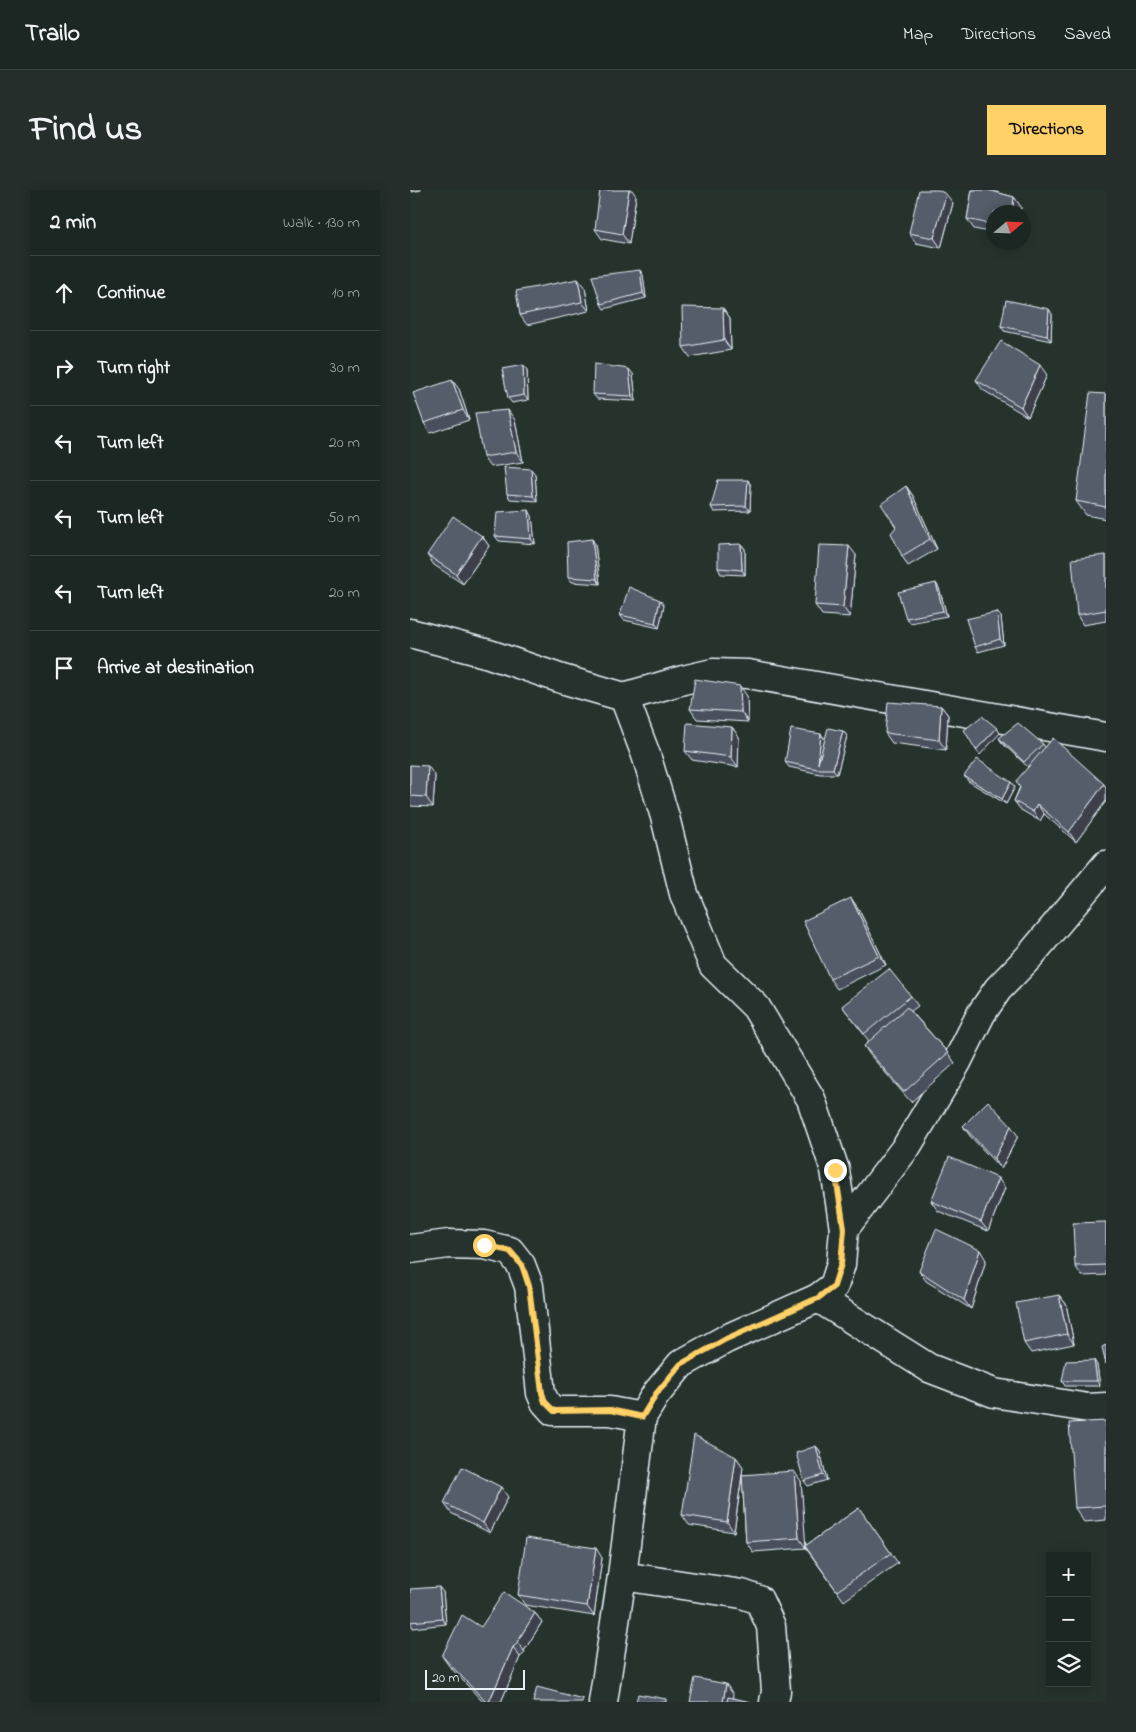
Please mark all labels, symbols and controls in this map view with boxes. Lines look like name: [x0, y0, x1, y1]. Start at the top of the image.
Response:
text: Trailo: [25, 17, 80, 52]
text: Map: [903, 22, 933, 48]
text: Directions: [961, 22, 1036, 48]
text: Saved: [1064, 22, 1111, 48]
text: Find us: [30, 105, 142, 156]
button: Directions: [987, 105, 1106, 155]
north arrow: [986, 205, 1031, 250]
text: 2 min: [50, 208, 96, 238]
text: Walk · 130 m: [283, 211, 360, 235]
icon: ahead: [50, 279, 78, 307]
text: Continue: [97, 280, 165, 307]
text: 10 m: [332, 281, 360, 305]
icon: right: [50, 354, 78, 382]
text: Turn right: [97, 355, 170, 382]
text: 30 m: [330, 356, 360, 380]
icon: left: [50, 429, 78, 457]
text: Turn left: [97, 430, 164, 457]
text: 20 m: [329, 431, 360, 455]
icon: left: [50, 504, 78, 532]
text: Turn left: [97, 505, 164, 532]
text: 50 m: [328, 506, 360, 530]
icon: left: [50, 579, 78, 607]
text: Turn left: [97, 580, 164, 607]
text: 20 m: [329, 581, 360, 605]
icon: arrive: [50, 654, 78, 682]
text: Arrive at destination: [97, 655, 254, 682]
route end: [824, 1159, 847, 1182]
route start: [473, 1234, 496, 1257]
map controls: [1046, 1552, 1091, 1687]
button: +: [1046, 1552, 1091, 1597]
button: −: [1046, 1597, 1091, 1642]
button: layers: [1046, 1642, 1091, 1687]
scale bar: [425, 1667, 525, 1690]
text: 20 m: [432, 1668, 459, 1689]

